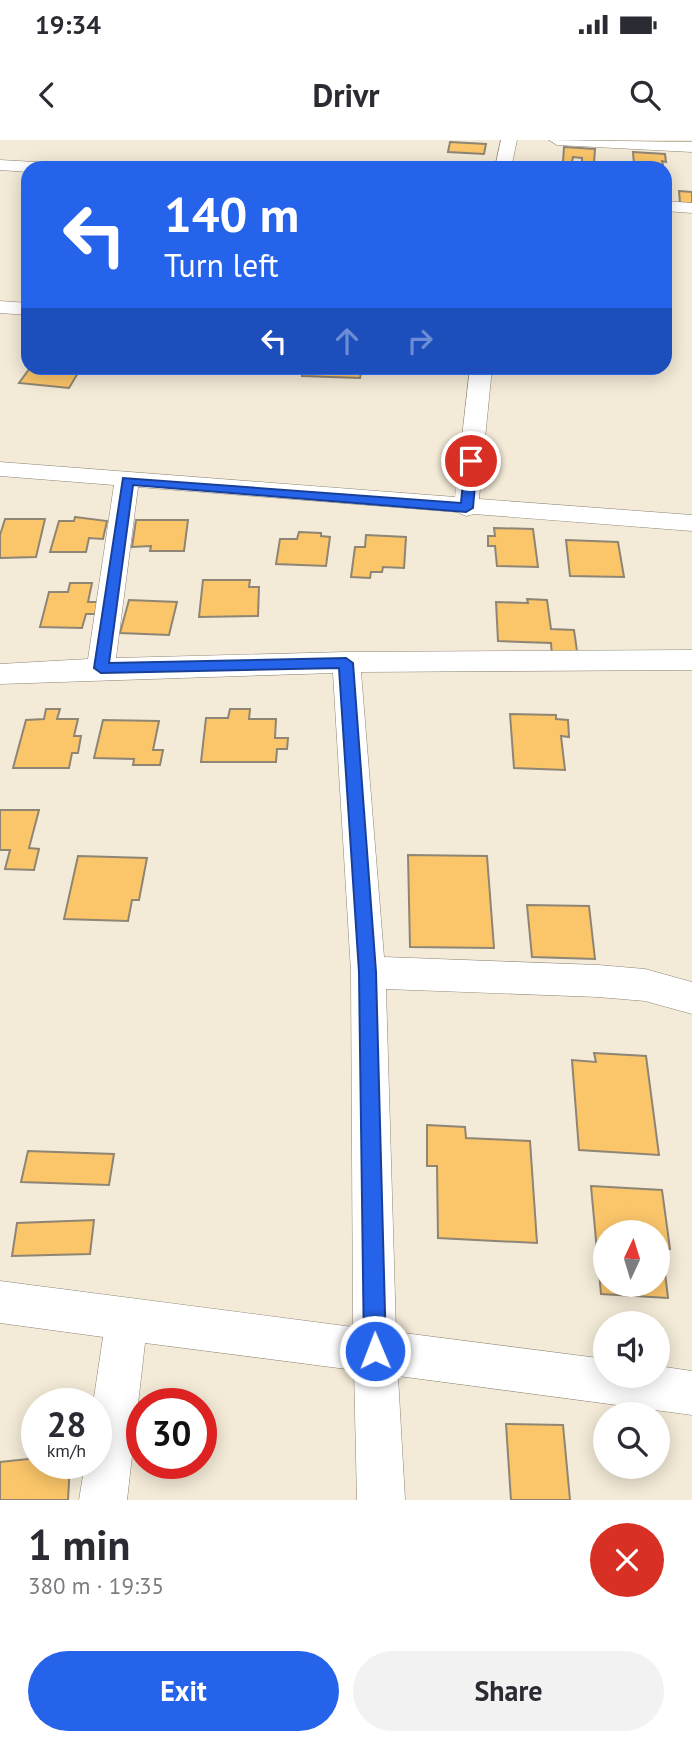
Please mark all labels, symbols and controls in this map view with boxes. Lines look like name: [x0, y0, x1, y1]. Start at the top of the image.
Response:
text: 19:34: [35, 8, 101, 41]
text: Drivr: [312, 74, 380, 116]
icon: back: [28, 76, 66, 114]
icon: search: [626, 76, 664, 114]
text: 140 m: [164, 182, 299, 246]
icon: left: [49, 189, 140, 280]
text: Turn left: [164, 244, 279, 286]
icon: left: [255, 322, 293, 360]
icon: ahead: [328, 322, 366, 360]
icon: right: [401, 322, 439, 360]
pin: [441, 431, 501, 491]
icon: arrive: [452, 442, 490, 480]
north arrow: [593, 1220, 670, 1297]
map controls: [593, 1220, 670, 1479]
button: sound: [593, 1311, 670, 1388]
position arrow: [338, 1314, 412, 1388]
speed limit sign: 30: [126, 1388, 217, 1479]
text: 28: [47, 1401, 86, 1447]
button: search: [593, 1402, 670, 1479]
text: km/h: [47, 1439, 86, 1462]
text: 1 min: [28, 1517, 130, 1572]
button: close: [590, 1523, 664, 1597]
text: 380 m · 19:35: [28, 1571, 164, 1600]
button: Exit: [28, 1651, 339, 1731]
button: Share: [353, 1651, 664, 1731]

